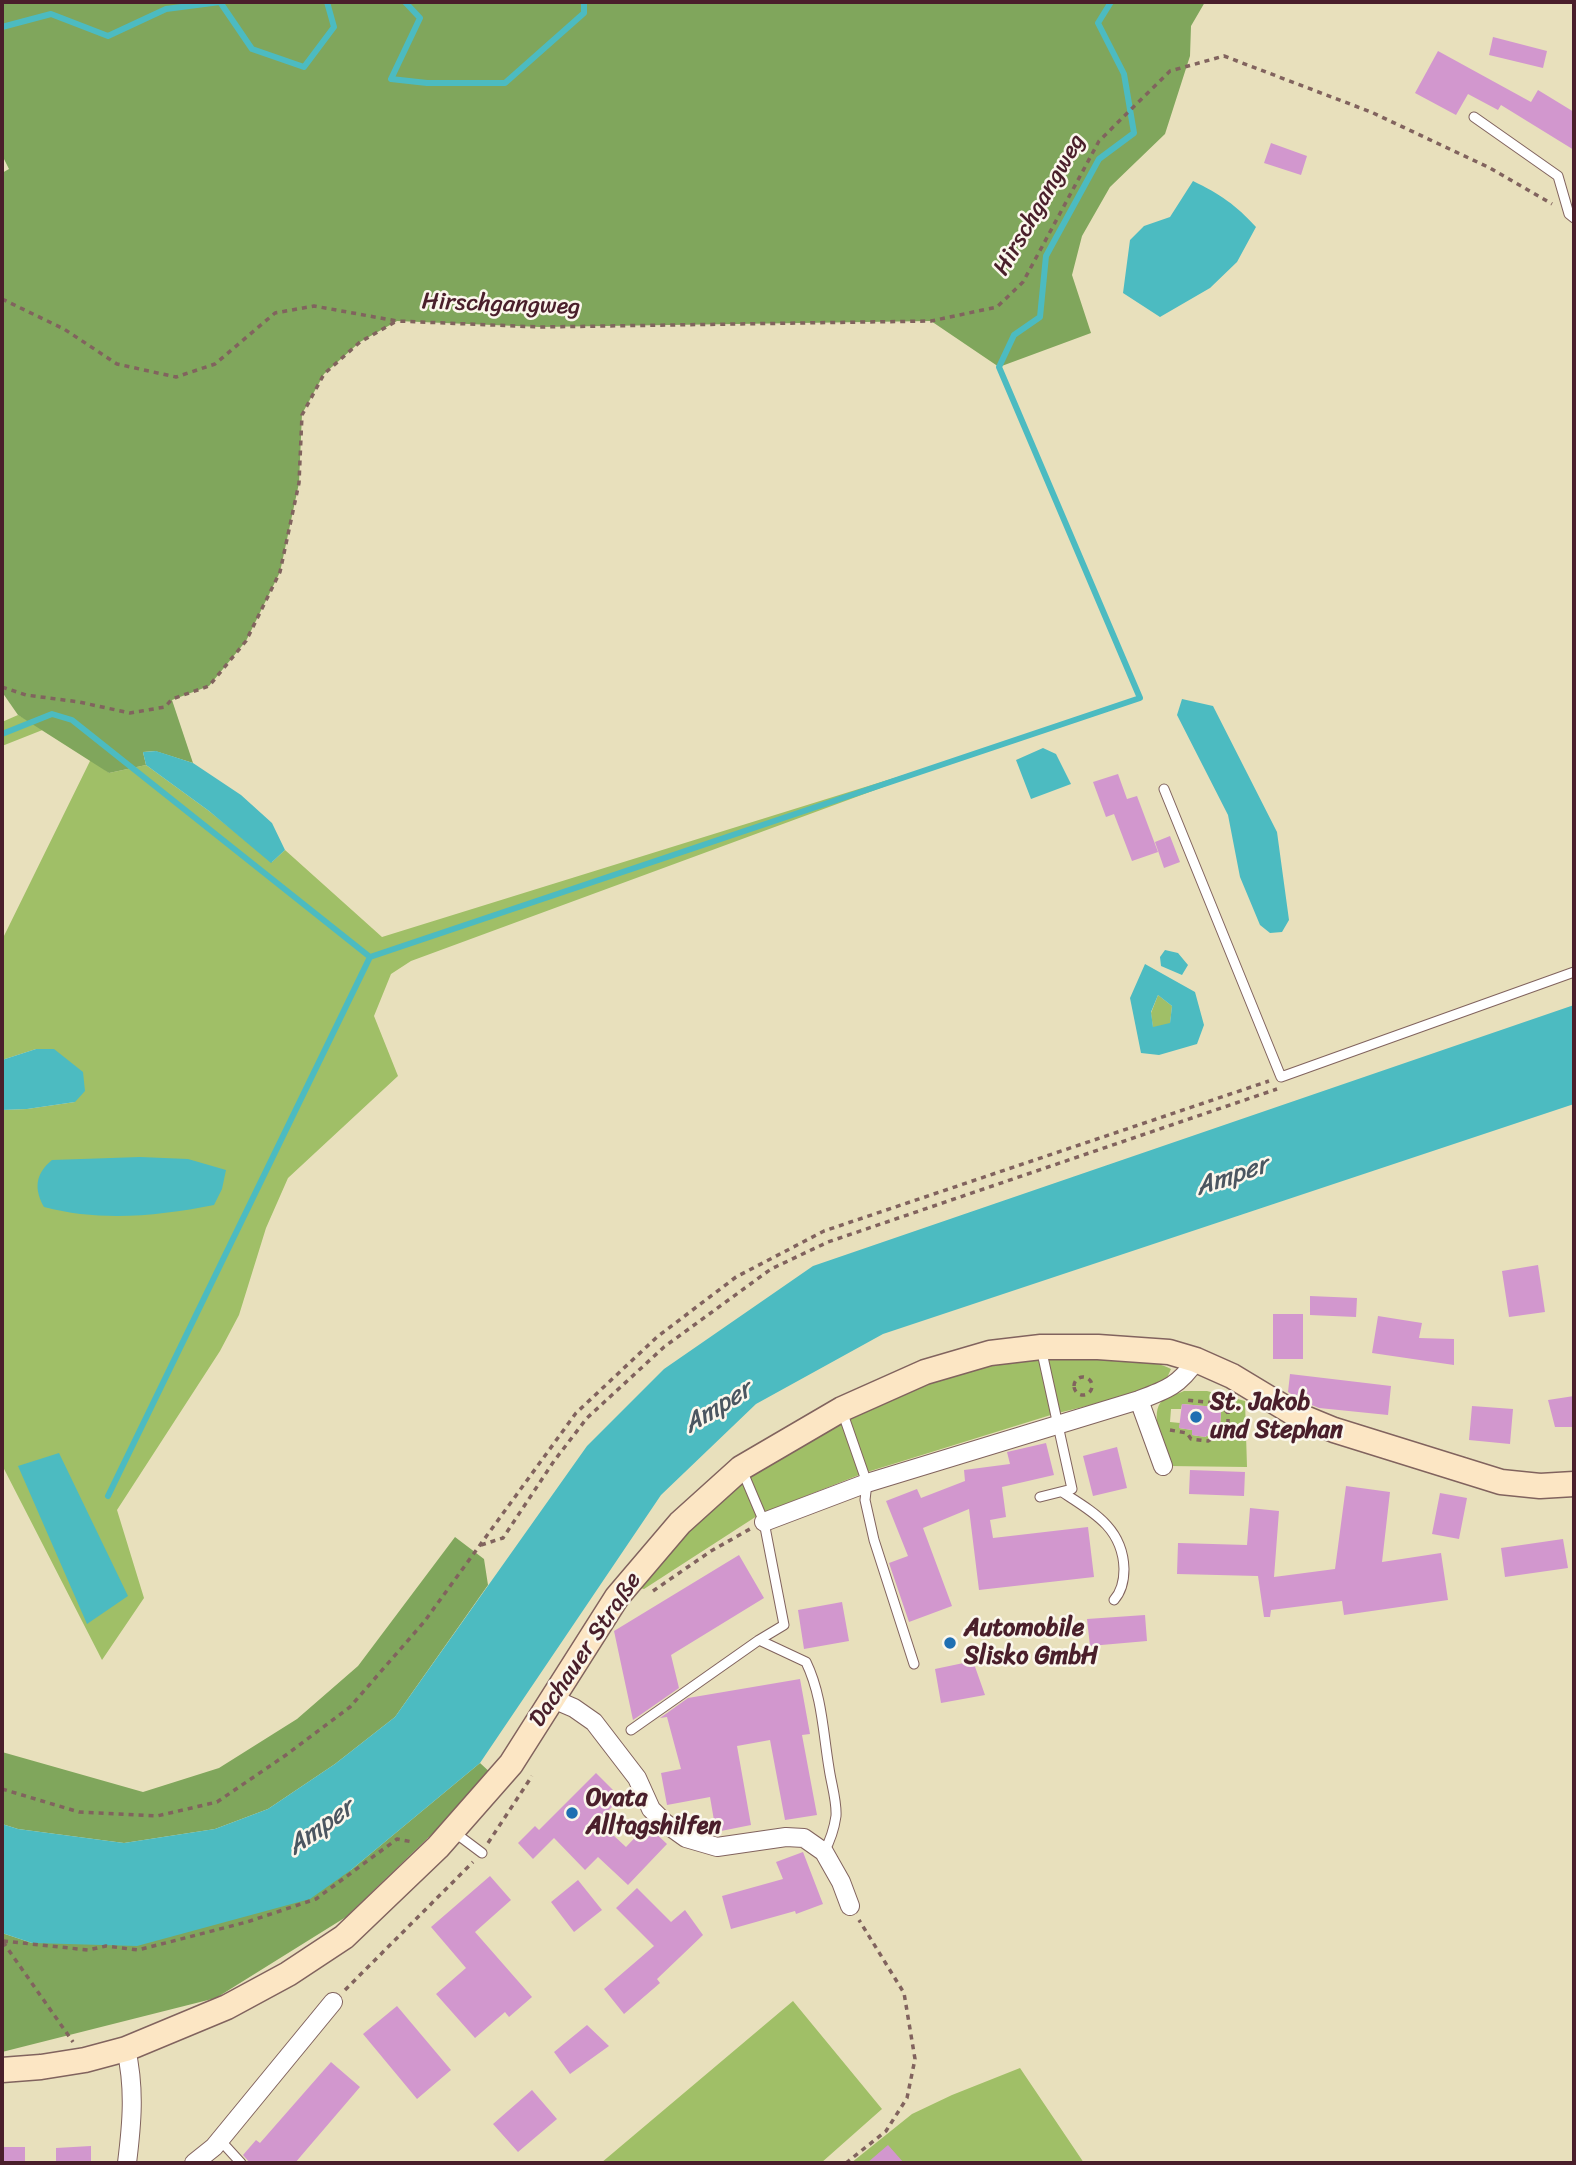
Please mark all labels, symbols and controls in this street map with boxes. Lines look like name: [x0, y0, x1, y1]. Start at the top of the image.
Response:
street label: Hirschgangweg: [988, 129, 1092, 281]
street label: Hirschgangweg: [421, 288, 581, 322]
water label: Amper: [1192, 1150, 1272, 1204]
water label: Amper: [678, 1375, 758, 1441]
place label: St. Jakob und Stephan: [1210, 1389, 1343, 1445]
marker: St. Jakob und Stephan: [1188, 1409, 1204, 1425]
street label: Dachauer Straße: [524, 1567, 648, 1733]
place label: Automobile Slisko GmbH: [964, 1615, 1098, 1671]
marker: Automobile Slisko GmbH: [942, 1635, 958, 1651]
place label: Ovata Alltagshilfen: [586, 1785, 721, 1841]
water label: Amper: [282, 1793, 360, 1863]
marker: Ovata Alltagshilfen: [564, 1805, 580, 1821]

